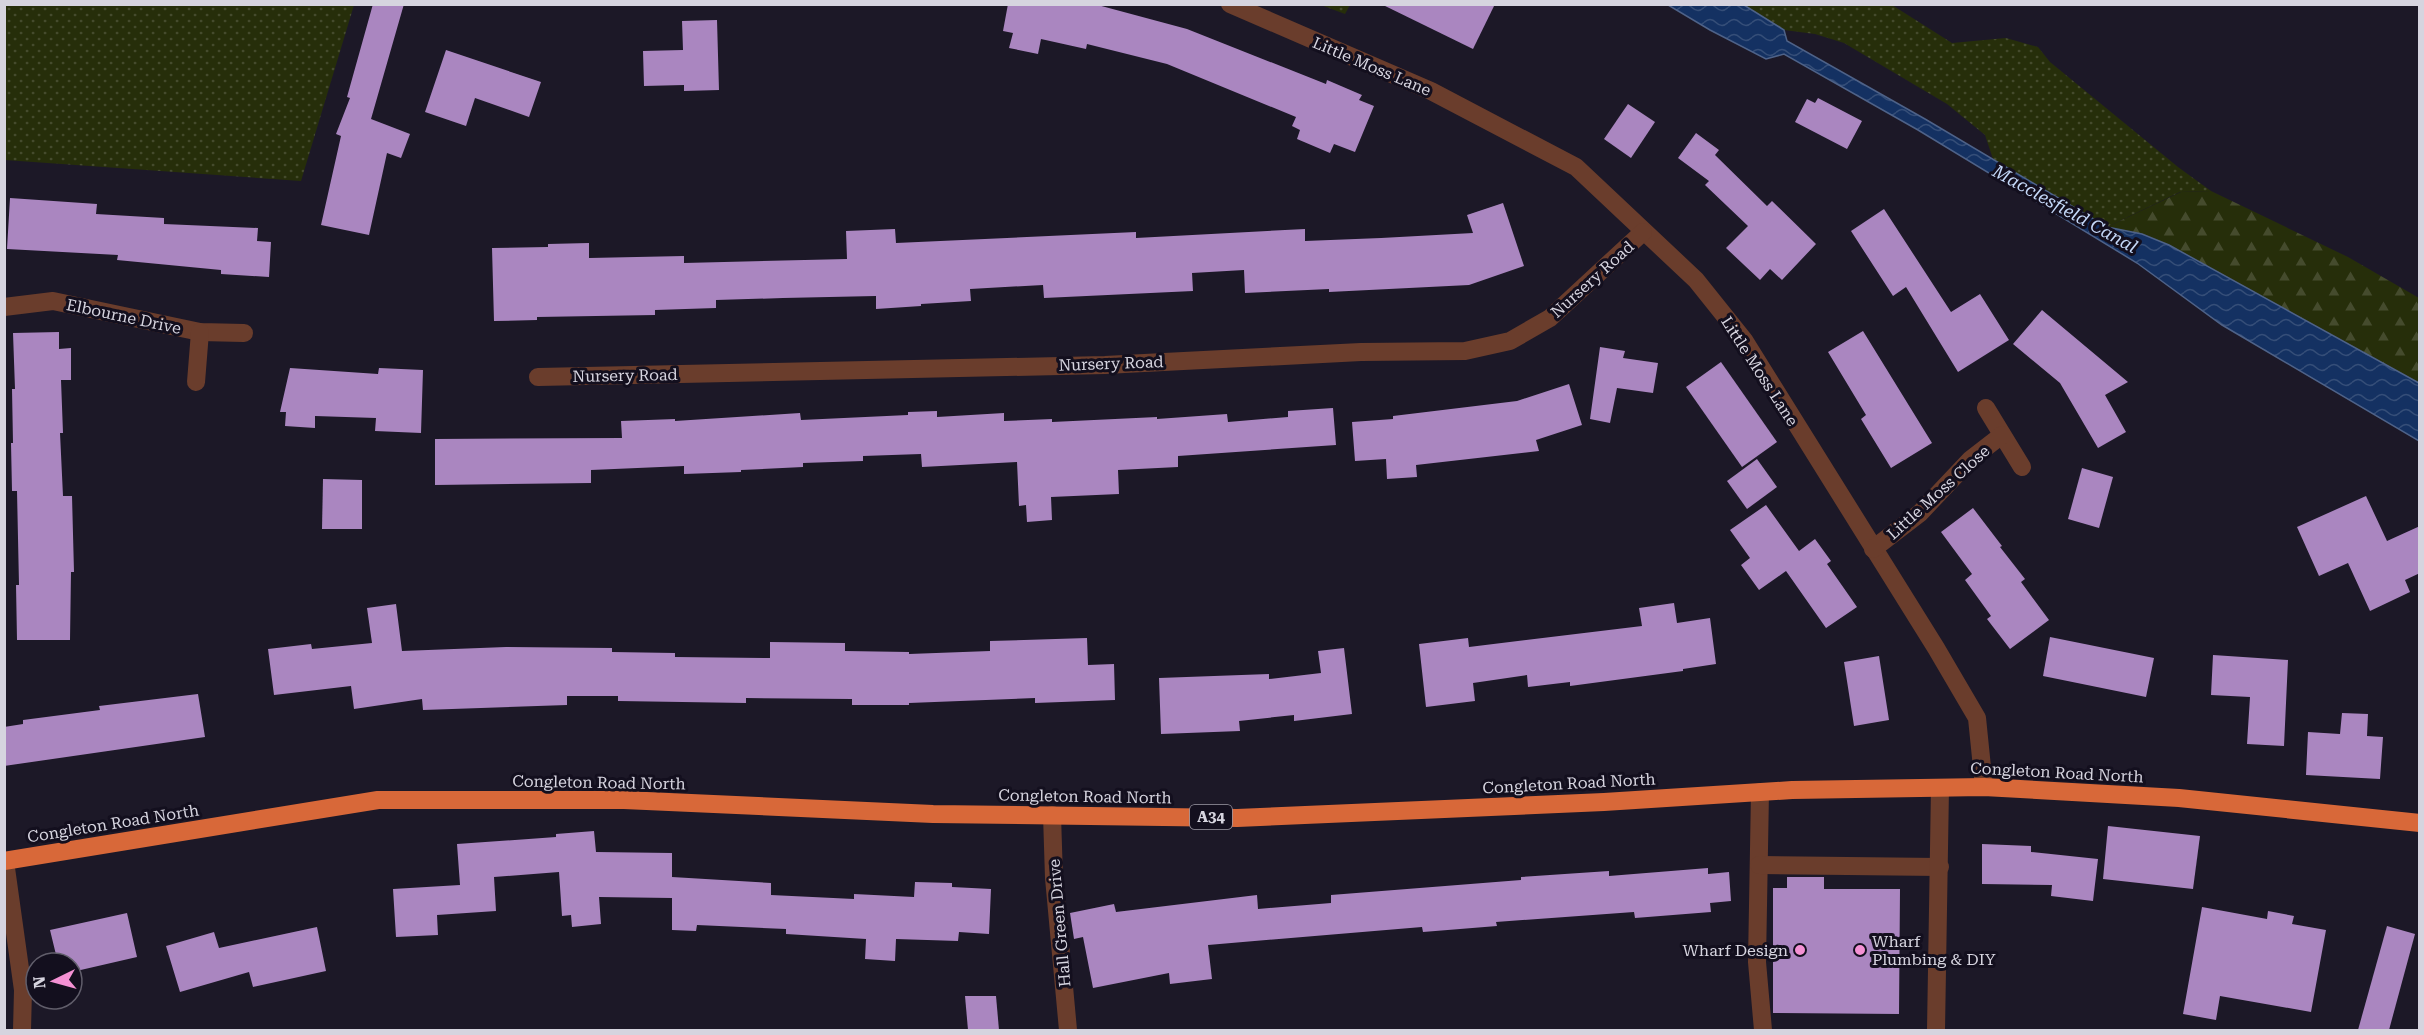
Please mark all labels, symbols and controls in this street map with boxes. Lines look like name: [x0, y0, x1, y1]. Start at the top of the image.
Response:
street label: Little Moss Lane: [1310, 33, 1434, 100]
water label: Macclesfield Canal: [1988, 160, 2141, 257]
street label: Nursery Road: [1547, 237, 1638, 322]
street label: Elbourne Drive: [65, 295, 183, 338]
street label: Little Moss Lane: [1717, 313, 1802, 430]
street label: Nursery Road: [1058, 352, 1164, 375]
street label: Nursery Road: [572, 365, 678, 386]
street label: Little Moss Close: [1883, 441, 1994, 543]
street label: Congleton Road North: [1970, 758, 2144, 787]
street label: Congleton Road North: [1482, 769, 1656, 798]
street label: Congleton Road North: [512, 771, 686, 794]
street label: Congleton Road North: [998, 785, 1172, 808]
street label: Congleton Road North: [26, 801, 200, 846]
road number: A34: [1190, 805, 1232, 829]
street label: Hall Green Drive: [1044, 858, 1075, 988]
place label: Wharf Plumbing & DIY: [1872, 932, 1996, 969]
place label: Wharf Design: [1682, 941, 1788, 960]
marker: Wharf Design: [1793, 943, 1807, 957]
marker: Wharf Plumbing & DIY: [1853, 943, 1867, 957]
north arrow: [24, 951, 84, 1011]
text: N: [30, 975, 50, 989]

